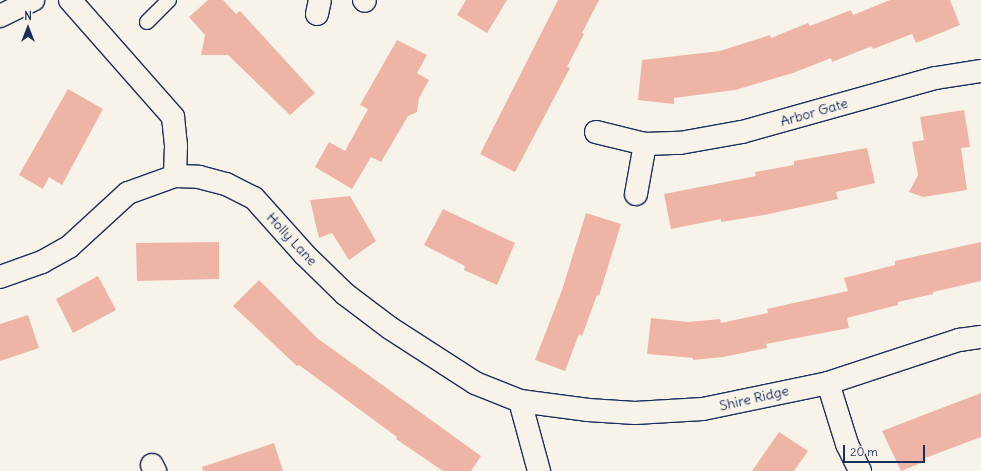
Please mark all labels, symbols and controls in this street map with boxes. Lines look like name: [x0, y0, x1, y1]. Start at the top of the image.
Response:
north arrow: [8, 8, 48, 48]
text: N: [24, 9, 32, 23]
street label: Arbor Gate: [778, 94, 850, 130]
street label: Holly Lane: [263, 209, 321, 269]
street label: Shire Ridge: [718, 382, 790, 414]
scale bar: [845, 437, 927, 463]
text: 20 m: [850, 444, 878, 459]

